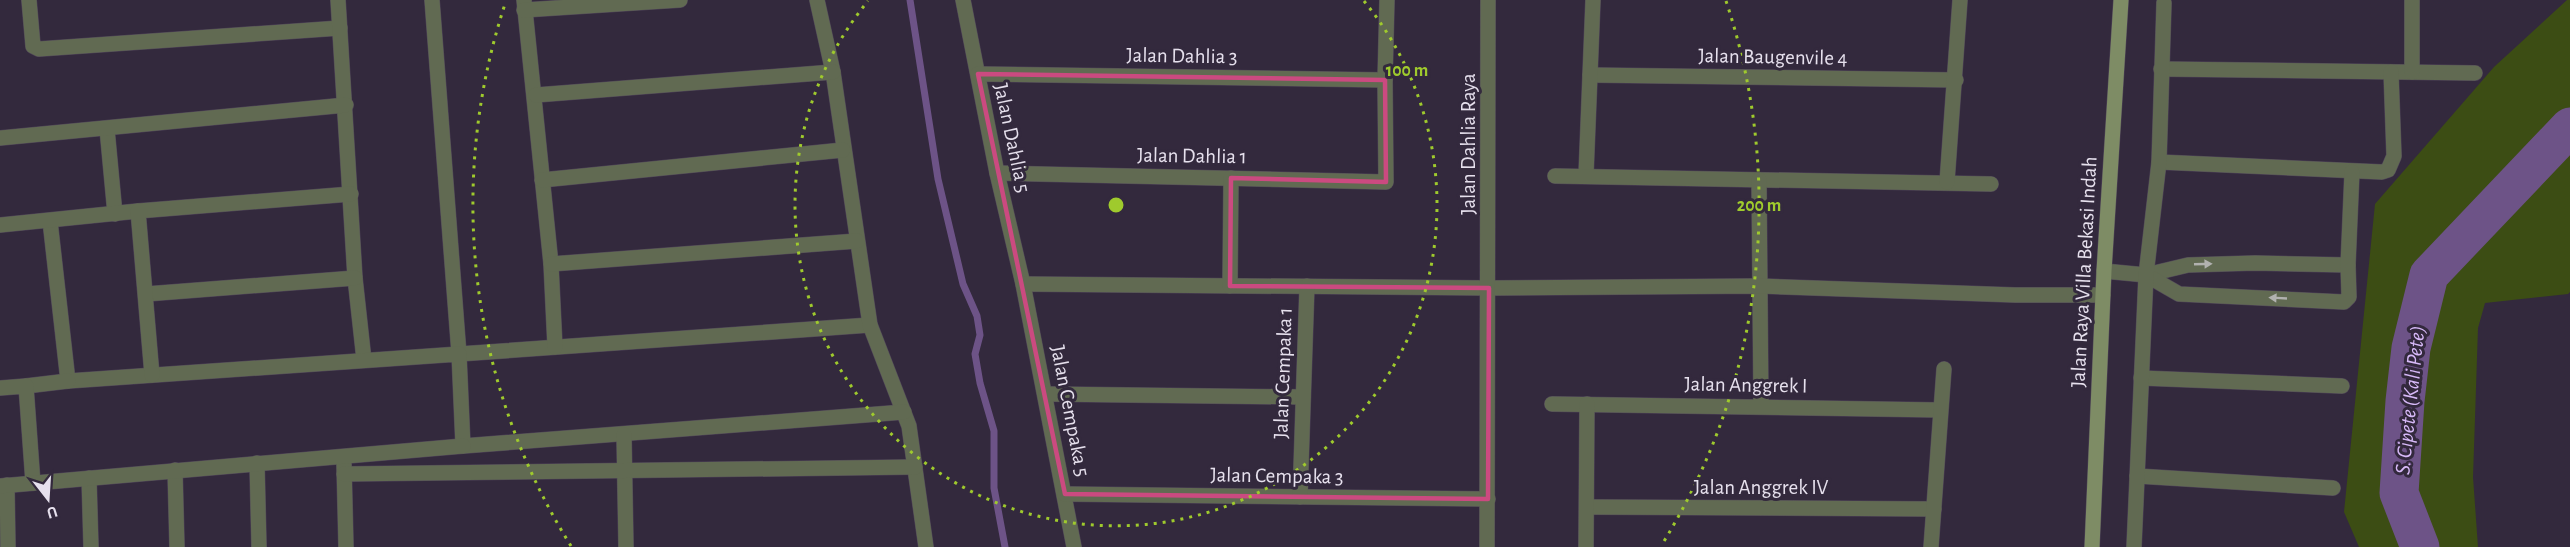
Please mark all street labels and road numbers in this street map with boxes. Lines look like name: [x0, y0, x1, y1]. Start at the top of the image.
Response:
street label: Jalan Dahlia 3: [1126, 45, 1238, 67]
street label: Jalan Baugenvile 4: [1698, 45, 1848, 69]
street label: Jalan Dahlia Raya: [1458, 73, 1479, 215]
street label: Jalan Dahlia 5: [990, 81, 1034, 195]
street label: Jalan Dahlia 1: [1137, 145, 1247, 167]
street label: Jalan Raya Villa Bekasi Indah: [2067, 156, 2101, 388]
street label: Jalan Cempaka 1: [1270, 307, 1296, 439]
street label: Jalan Cempaka 5: [1047, 344, 1093, 478]
street label: Jalan Anggrek I: [1684, 373, 1808, 397]
street label: Jalan Cempaka 3: [1210, 464, 1344, 488]
street label: Jalan Anggrek IV: [1694, 477, 1828, 498]

